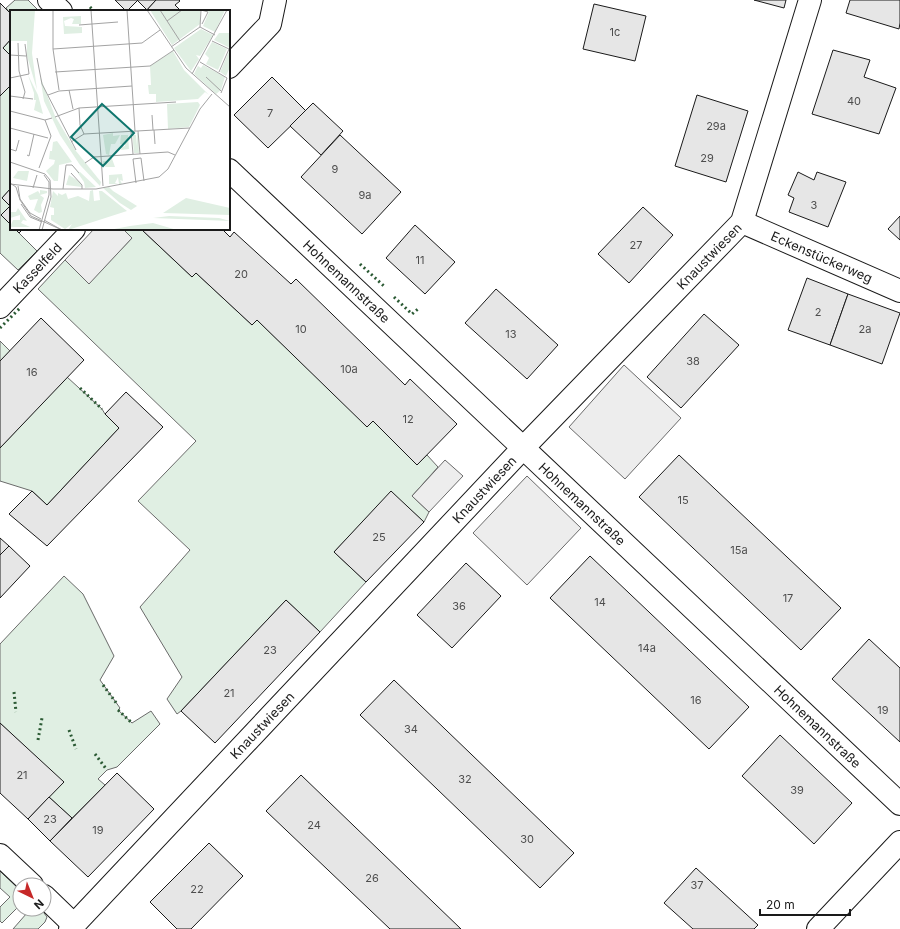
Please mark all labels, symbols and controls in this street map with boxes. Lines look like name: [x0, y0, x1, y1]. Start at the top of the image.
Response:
inset map: [10, 10, 230, 230]
house number: 1c: [610, 25, 620, 39]
house number: 40: [847, 94, 861, 108]
house number: 7: [267, 106, 273, 120]
house number: 29a: [706, 119, 726, 133]
house number: 29: [700, 151, 714, 165]
house number: 9: [332, 162, 339, 176]
house number: 9a: [359, 188, 372, 202]
house number: 3: [811, 198, 818, 212]
street label: Knaustwiesen: [673, 220, 745, 293]
street label: Eckenstückerweg: [769, 228, 875, 286]
street label: Hohnemannstraße: [300, 236, 393, 326]
house number: 27: [630, 238, 642, 252]
street label: Kasselfeld: [9, 239, 65, 296]
house number: 11: [416, 253, 424, 267]
house number: 20: [234, 267, 248, 281]
house number: 2: [815, 305, 821, 319]
house number: 10: [295, 322, 307, 336]
house number: 2a: [859, 322, 871, 336]
house number: 13: [505, 327, 517, 341]
house number: 38: [686, 354, 700, 368]
house number: 10a: [340, 362, 358, 376]
house number: 16: [26, 365, 38, 379]
house number: 12: [402, 412, 414, 426]
street label: Knaustwiesen: [449, 452, 520, 526]
street label: Hohnemannstraße: [536, 459, 629, 549]
house number: 15: [677, 493, 689, 507]
house number: 25: [372, 530, 386, 544]
house number: 15a: [730, 543, 748, 557]
house number: 17: [783, 591, 793, 605]
house number: 14: [594, 595, 606, 609]
house number: 36: [452, 599, 466, 613]
house number: 14a: [638, 641, 656, 655]
house number: 23: [263, 643, 277, 657]
street label: Hohnemannstraße: [771, 682, 864, 771]
house number: 21: [223, 686, 235, 700]
street label: Knaustwiesen: [227, 688, 297, 762]
house number: 16: [690, 693, 702, 707]
house number: 19: [877, 703, 889, 717]
house number: 34: [404, 722, 418, 736]
house number: 21: [16, 768, 28, 782]
house number: 32: [458, 772, 472, 786]
house number: 39: [790, 783, 804, 797]
house number: 23: [43, 812, 57, 826]
house number: 24: [307, 818, 321, 832]
house number: 19: [92, 823, 104, 837]
house number: 30: [520, 832, 534, 846]
house number: 26: [365, 871, 379, 885]
north arrow: [12, 877, 52, 917]
house number: 37: [690, 878, 704, 892]
house number: 22: [190, 882, 204, 896]
scale bar: [760, 891, 850, 917]
text: N: [31, 896, 47, 912]
text: 20 m: [766, 897, 795, 912]

